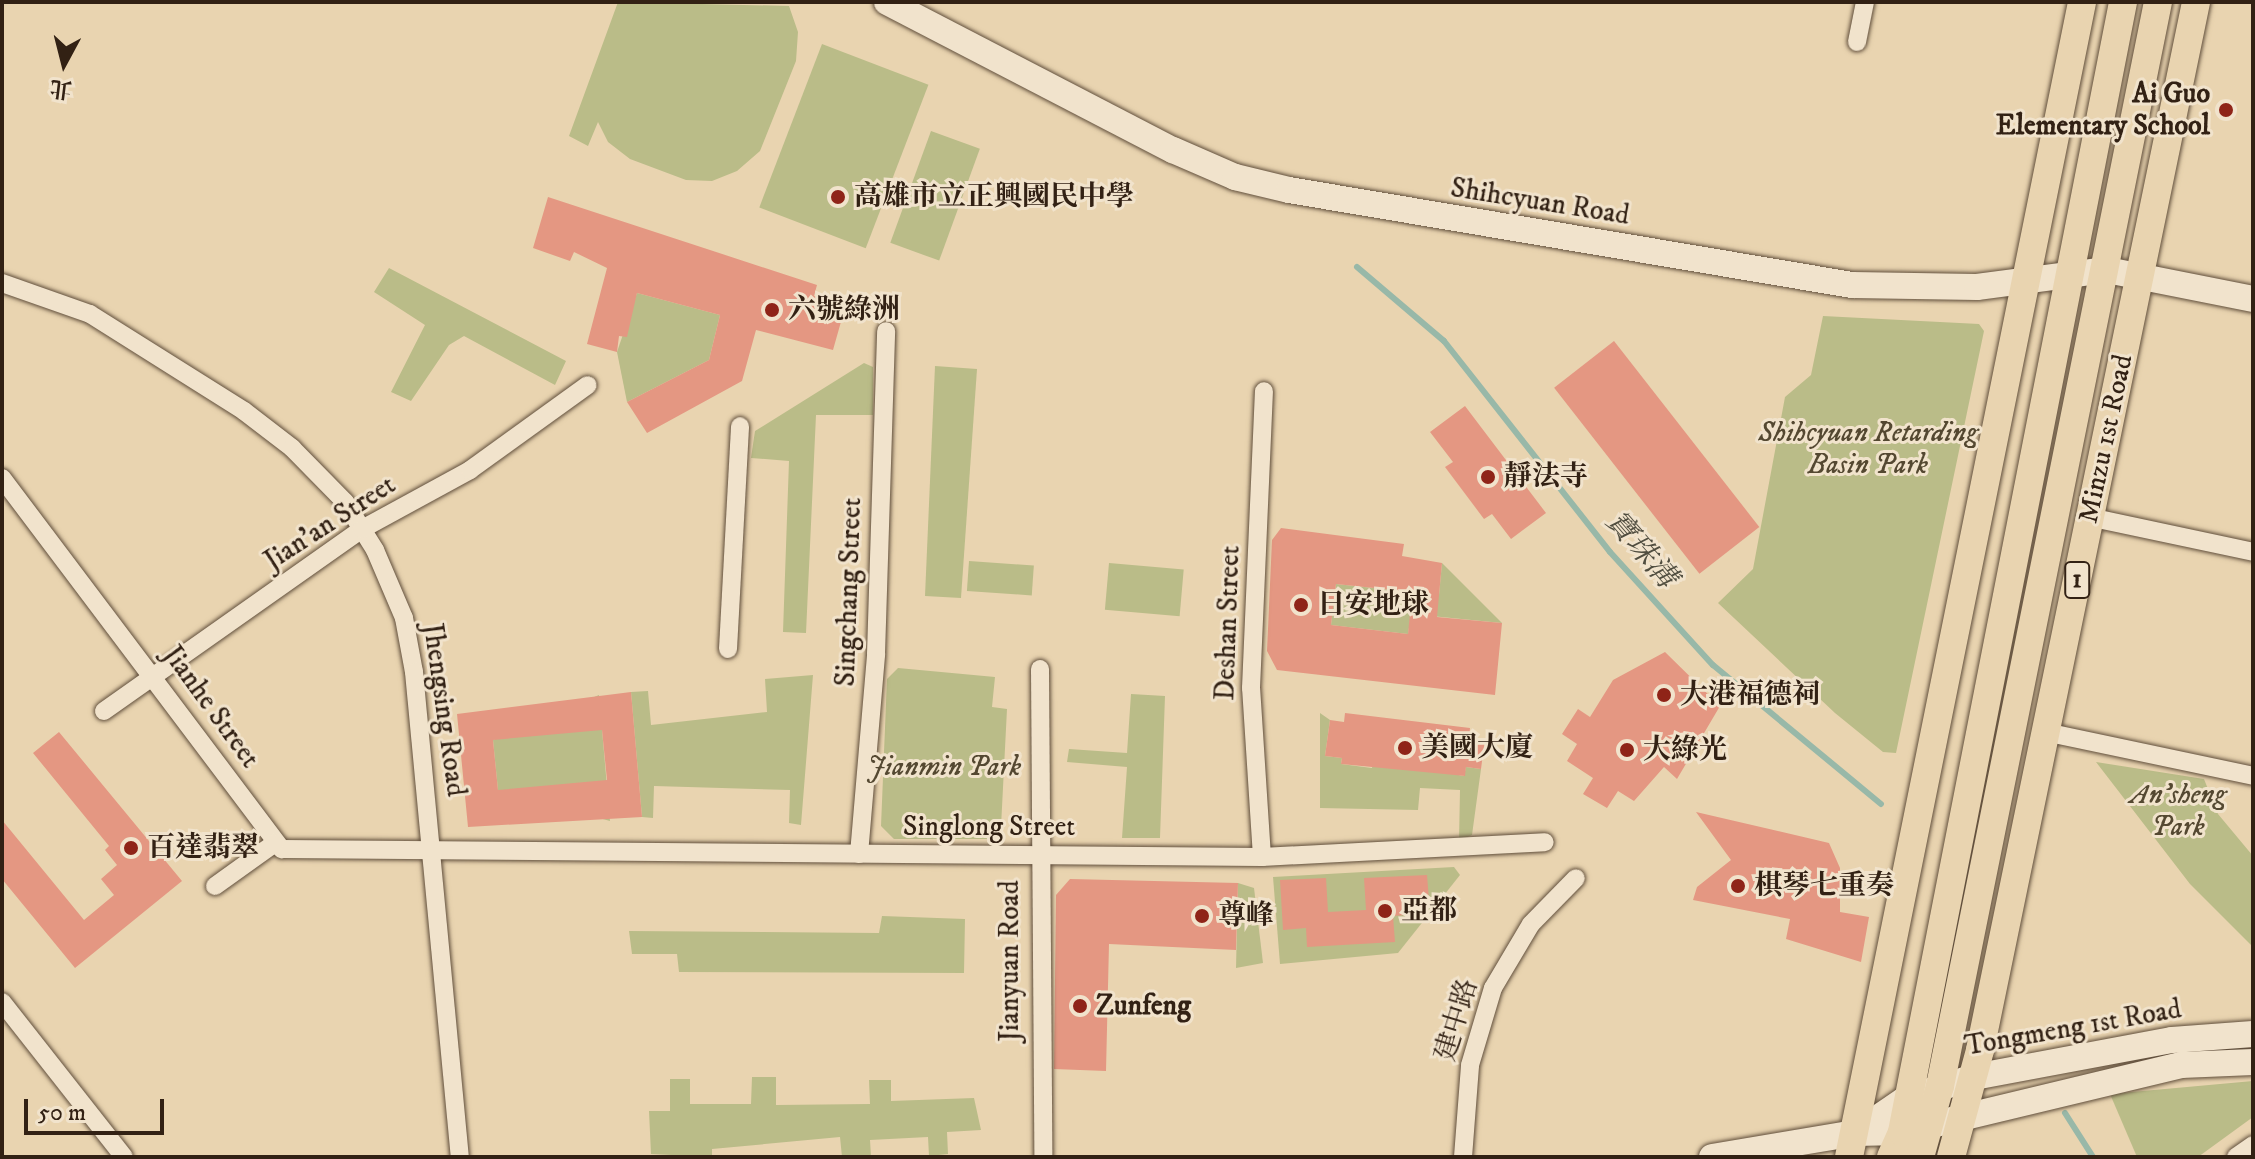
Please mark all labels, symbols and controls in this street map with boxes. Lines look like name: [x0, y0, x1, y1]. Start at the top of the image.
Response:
north arrow: [24, 24, 104, 104]
text: 北: [48, 74, 74, 103]
place label: Ai Guo Elementary School: [1996, 77, 2210, 143]
marker: Ai Guo Elementary School: [2217, 101, 2235, 119]
street label: Shihcyuan Road: [1448, 171, 1632, 233]
place label: 高雄市立正興國民中學: [854, 180, 1134, 214]
marker: 高雄市立正興國民中學: [829, 188, 847, 206]
place label: 六號綠洲: [788, 293, 900, 327]
marker: 六號綠洲: [763, 301, 781, 319]
street label: Minzu 1st Road: [2072, 352, 2140, 526]
park label: Shihcyuan Retarding Basin Park: [1758, 416, 1978, 482]
place label: 靜法寺: [1504, 460, 1588, 494]
street label: Jian'an Street: [258, 468, 402, 578]
marker: 靜法寺: [1479, 468, 1497, 486]
street label: Singchang Street: [829, 497, 869, 687]
water label: 寶珠溝: [1597, 504, 1683, 596]
street label: Deshan Street: [1209, 545, 1247, 701]
road number: 1: [2063, 558, 2091, 602]
place label: 日安地球: [1317, 588, 1429, 622]
marker: 日安地球: [1292, 596, 1310, 614]
street label: Jhengsing Road: [415, 621, 473, 799]
street label: Jianhe Street: [155, 639, 267, 775]
place label: 大港福德祠: [1680, 678, 1820, 712]
marker: 大港福德祠: [1655, 686, 1673, 704]
place label: 美國大廈: [1421, 731, 1533, 765]
place label: 大綠光: [1643, 733, 1727, 767]
marker: 美國大廈: [1396, 739, 1414, 757]
marker: 大綠光: [1618, 741, 1636, 759]
park label: Jianmin Park: [867, 750, 1021, 784]
park label: An'sheng Park: [2130, 778, 2226, 844]
street label: Singlong Street: [903, 810, 1075, 844]
place label: 百達翡翠: [147, 831, 259, 865]
marker: 百達翡翠: [122, 839, 140, 857]
place label: 棋琴七重奏: [1754, 869, 1894, 903]
marker: 棋琴七重奏: [1729, 877, 1747, 895]
street label: Jianyuan Road: [993, 880, 1027, 1042]
place label: 亞都: [1401, 894, 1457, 928]
place label: 尊峰: [1218, 899, 1274, 933]
marker: 亞都: [1376, 902, 1394, 920]
marker: 尊峰: [1193, 907, 1211, 925]
street label: 建中路: [1429, 975, 1485, 1065]
place label: Zunfeng: [1096, 989, 1191, 1023]
street label: Tongmeng 1st Road: [1962, 992, 2184, 1064]
marker: Zunfeng: [1071, 997, 1089, 1015]
scale bar: [28, 1083, 168, 1133]
text: 50 m: [38, 1098, 86, 1128]

